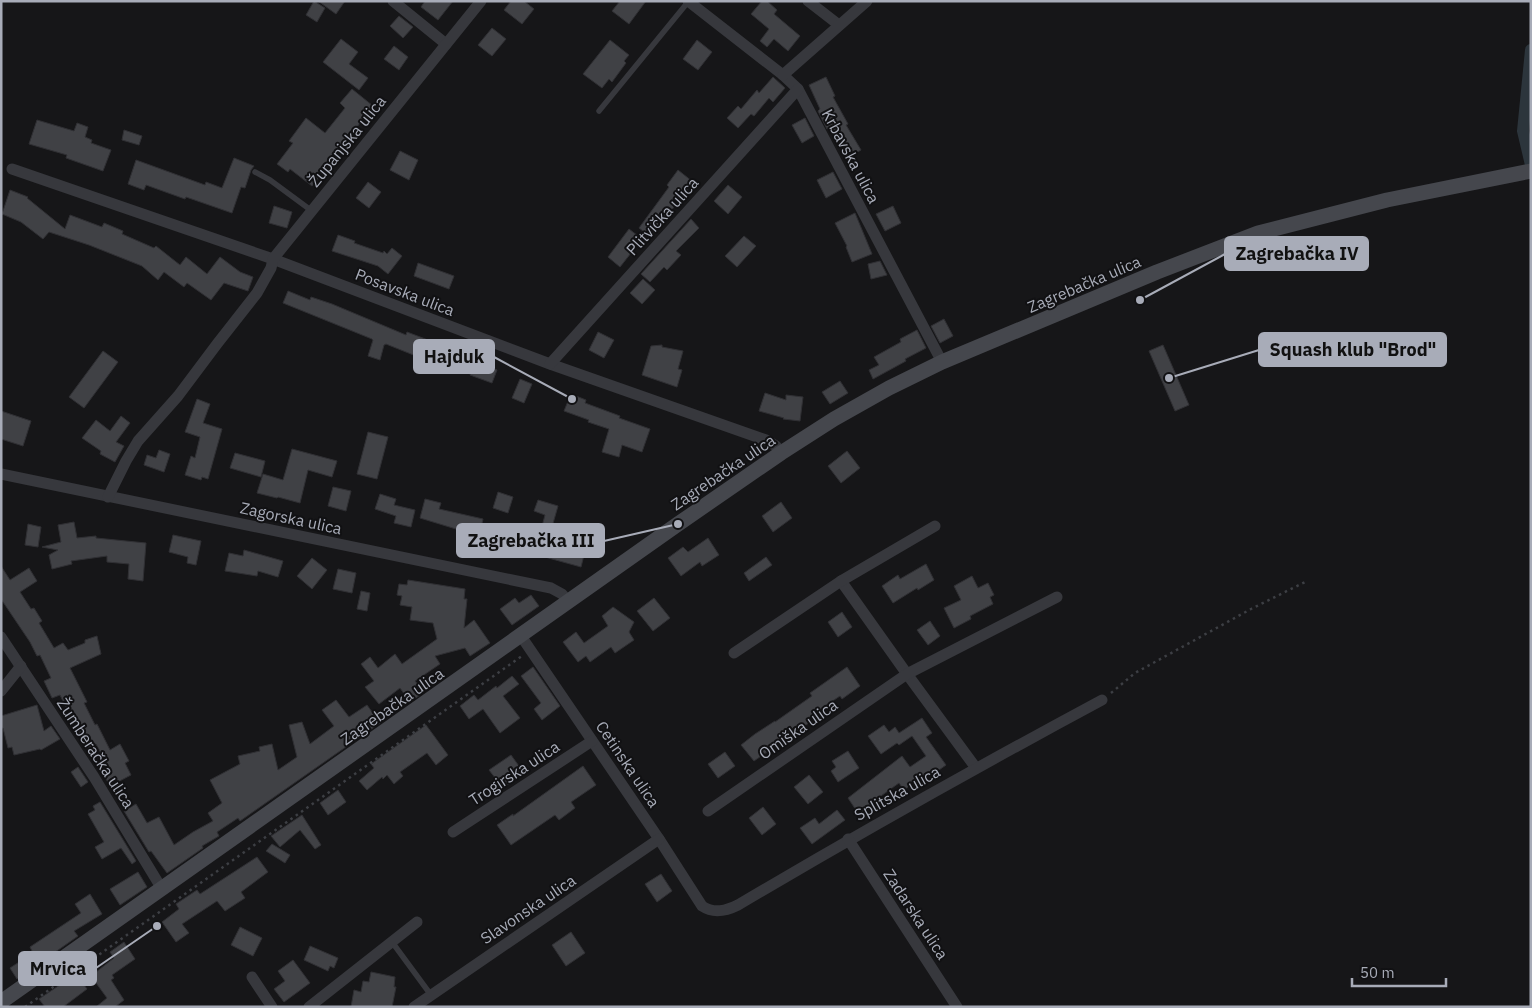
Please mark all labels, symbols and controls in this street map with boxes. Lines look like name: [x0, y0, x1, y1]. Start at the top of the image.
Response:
street label: Županjska ulica: [304, 91, 390, 191]
street label: Krbavska ulica: [818, 105, 884, 207]
street label: Plitvička ulica: [622, 172, 703, 259]
callout: Zagrebačka IV: [1225, 237, 1368, 270]
text: Zagrebačka IV: [1235, 242, 1359, 265]
street label: Zagrebačka ulica: [1024, 251, 1144, 317]
street label: Posavska ulica: [352, 264, 458, 320]
callout: Squash klub "Brod": [1259, 333, 1446, 366]
text: Squash klub "Brod": [1270, 338, 1437, 361]
callout: Hajduk: [414, 340, 494, 373]
text: Hajduk: [424, 345, 485, 368]
street label: Zagrebačka ulica: [667, 430, 779, 514]
street label: Zagorska ulica: [238, 497, 344, 539]
callout: Zagrebačka III: [457, 524, 604, 557]
text: Zagrebačka III: [467, 529, 595, 552]
street label: Zagrebačka ulica: [337, 663, 448, 749]
street label: Žumberačka ulica: [53, 694, 139, 812]
street label: Omiška ulica: [755, 694, 842, 764]
street label: Cetinska ulica: [592, 717, 664, 811]
street label: Trogirska ulica: [465, 736, 563, 810]
street label: Splitska ulica: [851, 761, 944, 825]
street label: Zadarska ulica: [879, 865, 953, 963]
street label: Slavonska ulica: [477, 870, 580, 948]
callout: Mrvica: [19, 952, 96, 985]
scale bar: [1352, 956, 1446, 988]
text: Mrvica: [30, 957, 86, 980]
text: 50 m: [1360, 963, 1395, 982]

